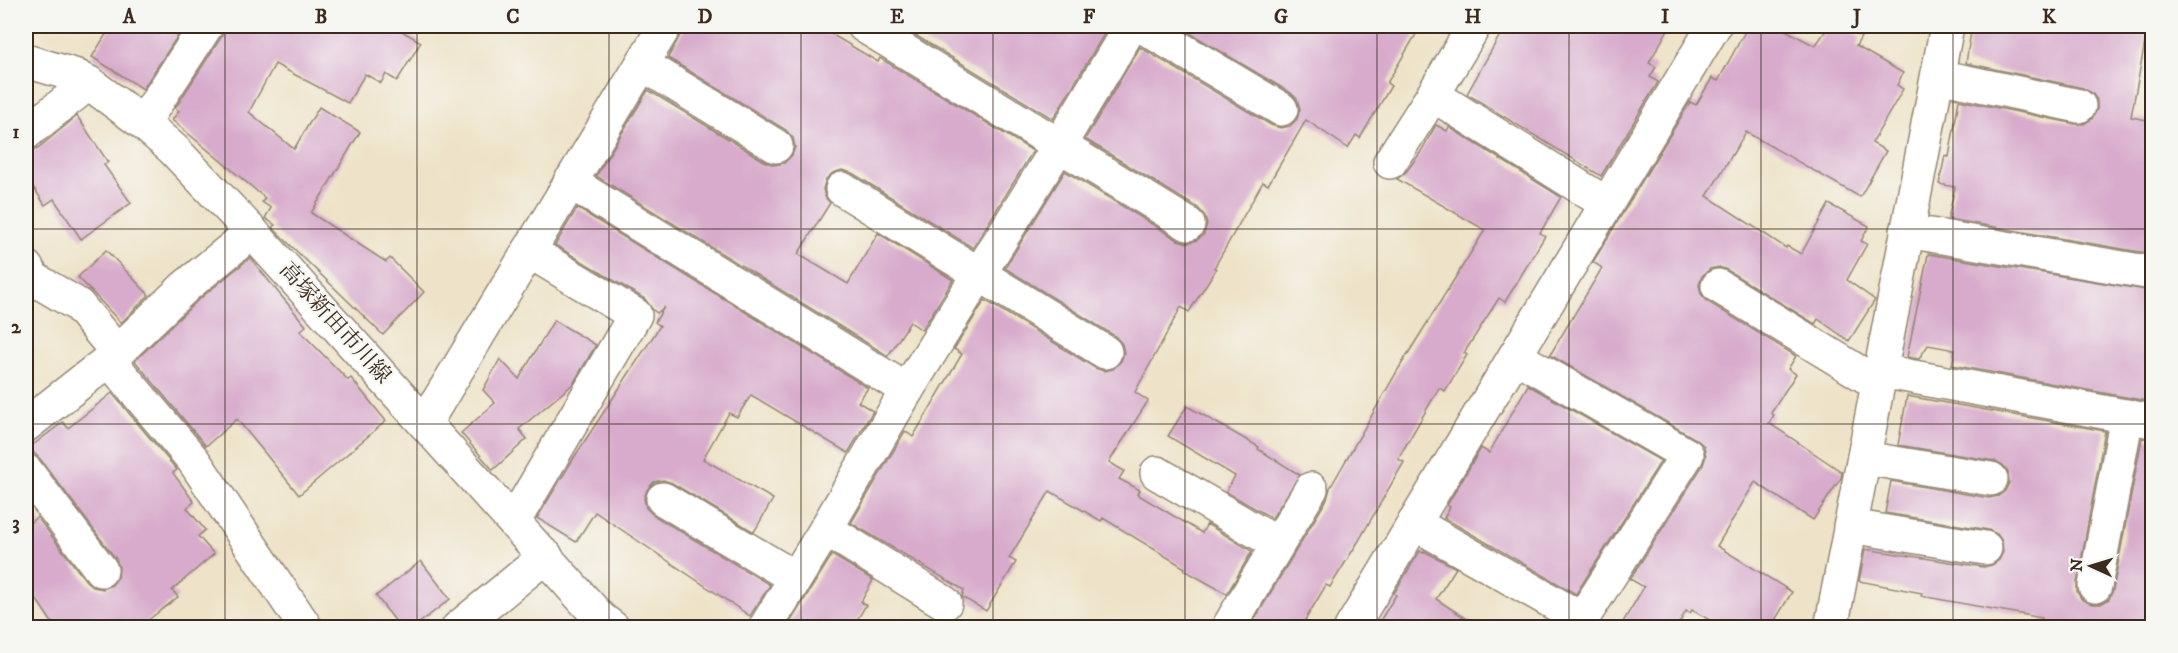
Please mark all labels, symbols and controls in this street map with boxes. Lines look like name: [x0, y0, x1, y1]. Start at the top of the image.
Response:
text: A: [122, 5, 137, 30]
text: B: [315, 5, 327, 30]
text: C: [506, 5, 520, 30]
text: D: [698, 5, 713, 30]
text: E: [890, 5, 904, 30]
text: F: [1083, 5, 1096, 30]
text: G: [1274, 5, 1288, 30]
text: H: [1465, 5, 1482, 30]
text: I: [1661, 5, 1669, 30]
text: J: [1851, 5, 1861, 30]
text: K: [2042, 5, 2057, 30]
text: 1: [12, 120, 20, 145]
street label: 高塚新田市川線: [273, 257, 397, 389]
text: 2: [11, 315, 22, 340]
text: 3: [12, 511, 20, 536]
north arrow: [2061, 536, 2121, 596]
text: N: [2067, 558, 2087, 572]

